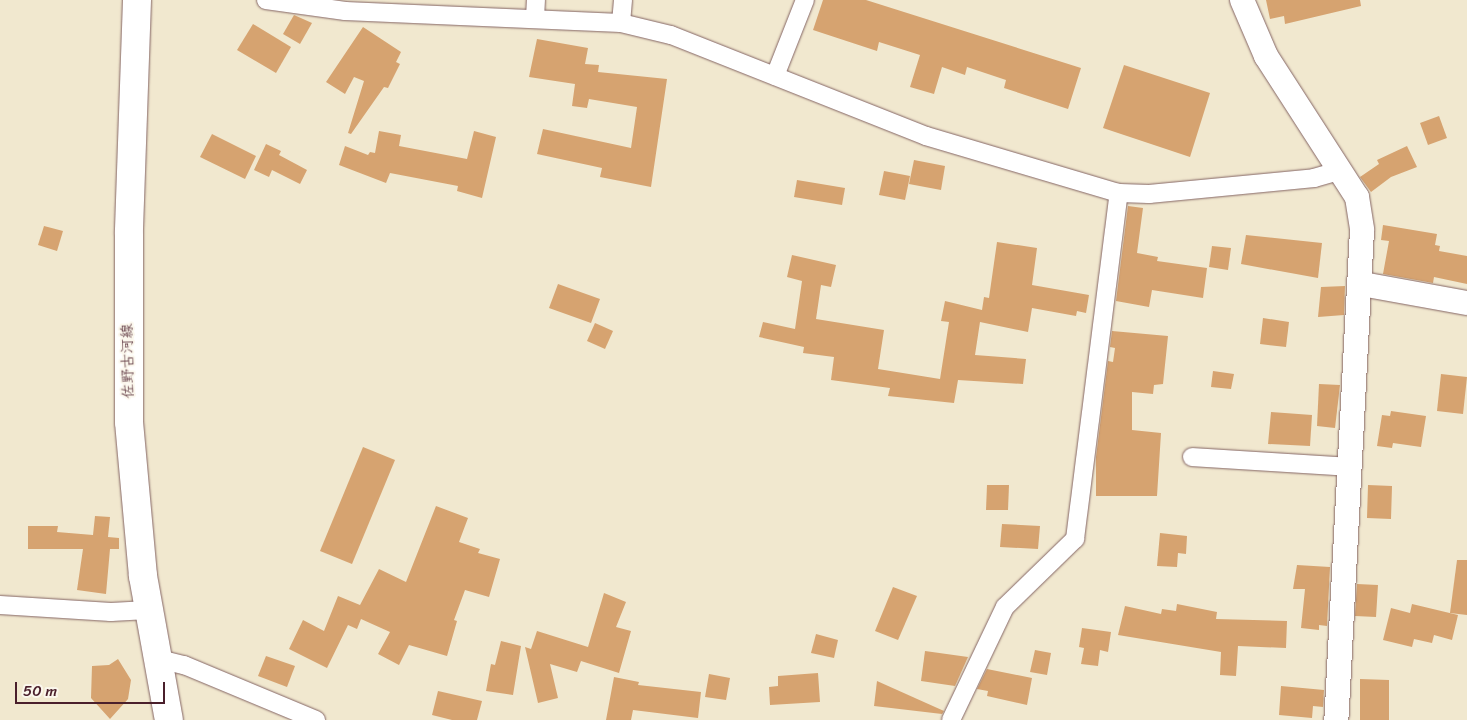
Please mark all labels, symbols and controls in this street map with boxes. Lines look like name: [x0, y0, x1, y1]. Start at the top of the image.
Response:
street label: 佐野古河線: [118, 323, 138, 399]
scale bar: [18, 672, 168, 704]
text: 50 m: [23, 678, 57, 704]

